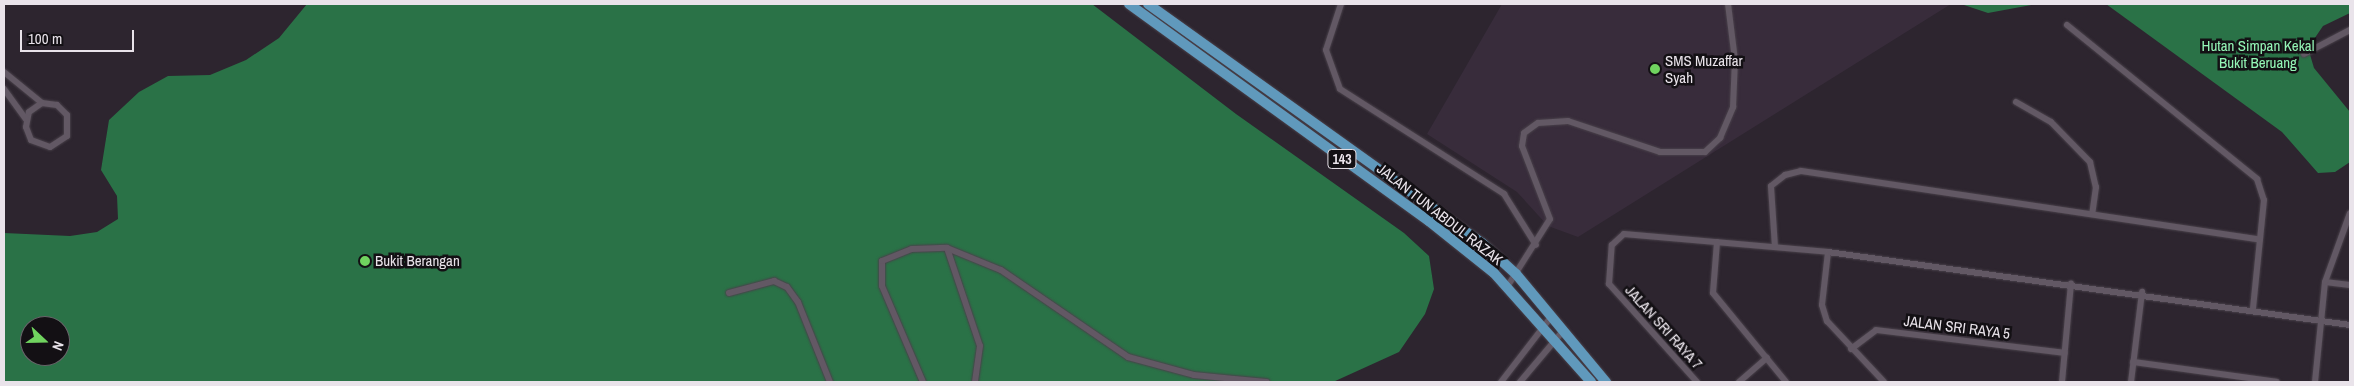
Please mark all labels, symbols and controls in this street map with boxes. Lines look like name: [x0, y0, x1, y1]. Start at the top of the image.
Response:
scale bar: [22, 20, 136, 52]
text: 100 m: [28, 28, 62, 49]
park label: Hutan Simpan Kekal Bukit Beruang: [2202, 36, 2314, 71]
place label: SMS Muzaffar Syah: [1665, 51, 1743, 86]
marker: SMS Muzaffar Syah: [1649, 63, 1661, 75]
road number: 143: [1327, 148, 1357, 170]
street label: JALAN TUN ABDUL RAZAK: [1373, 159, 1507, 269]
place label: Bukit Berangan: [375, 252, 460, 270]
marker: Bukit Berangan: [359, 255, 371, 267]
street label: JALAN SRI RAYA 7: [1621, 281, 1707, 373]
street label: JALAN SRI RAYA 5: [1903, 312, 2011, 342]
north arrow: [20, 316, 70, 366]
text: N: [48, 339, 68, 353]

